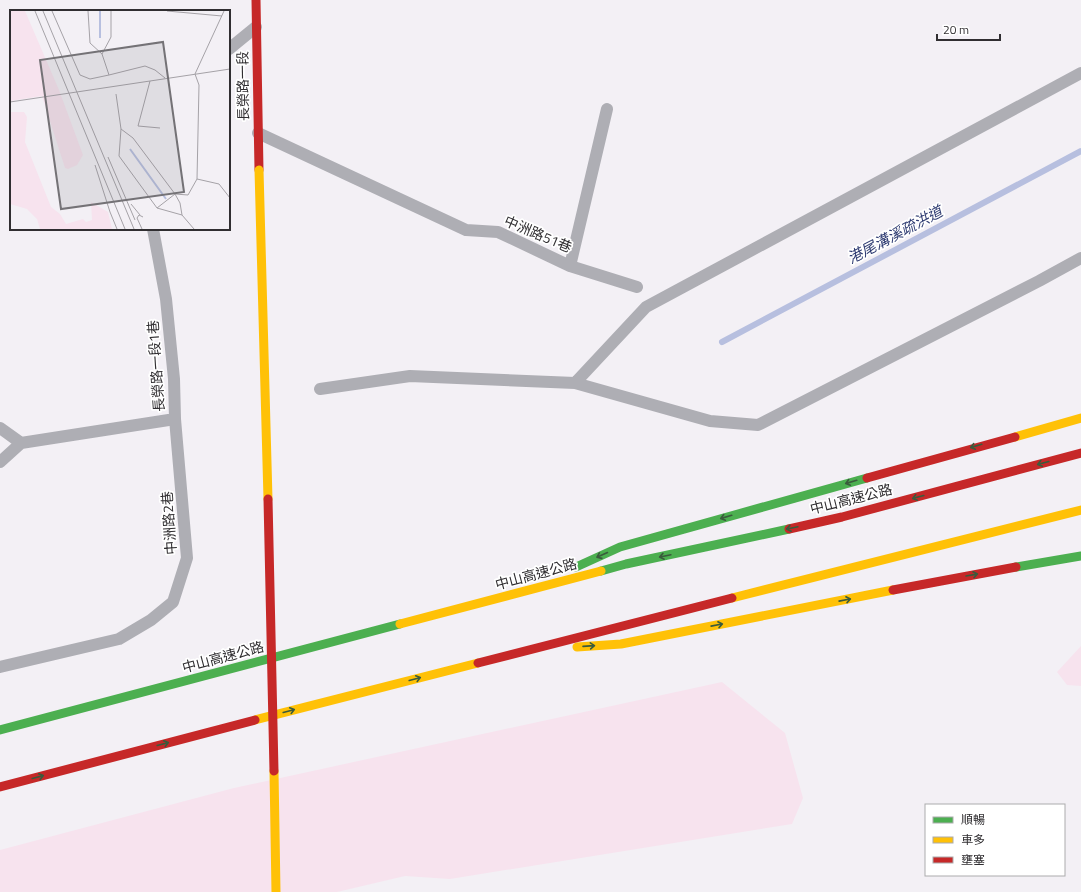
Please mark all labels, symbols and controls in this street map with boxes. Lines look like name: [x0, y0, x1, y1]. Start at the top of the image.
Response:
inset map: [10, 10, 230, 230]
scale bar: [937, 16, 1000, 42]
text: 20 m: [943, 20, 969, 39]
street label: 長榮路一段: [231, 51, 254, 121]
water label: 港尾溝溪疏洪道: [843, 199, 948, 269]
street label: 中洲路51巷: [501, 210, 575, 257]
street label: 長榮路一段1巷: [142, 319, 169, 413]
one-way arrow: [970, 443, 983, 451]
one-way arrow: [1037, 460, 1050, 467]
street label: 中山高速公路: [808, 478, 894, 519]
one-way arrow: [844, 479, 857, 486]
street label: 中洲路2巷: [156, 490, 181, 556]
one-way arrow: [911, 493, 924, 501]
one-way arrow: [719, 514, 732, 521]
one-way arrow: [785, 524, 798, 532]
one-way arrow: [596, 552, 608, 559]
one-way arrow: [658, 552, 671, 560]
street label: 中山高速公路: [493, 553, 579, 595]
one-way arrow: [965, 571, 978, 579]
one-way arrow: [838, 595, 851, 603]
one-way arrow: [710, 621, 723, 629]
street label: 中山高速公路: [180, 636, 266, 678]
one-way arrow: [582, 643, 595, 650]
one-way arrow: [408, 674, 421, 682]
one-way arrow: [282, 707, 295, 715]
one-way arrow: [157, 740, 170, 748]
one-way arrow: [31, 773, 44, 780]
legend: [925, 804, 1065, 876]
text: 順暢: [961, 810, 985, 829]
text: 車多: [961, 830, 985, 849]
text: 壅塞: [961, 850, 985, 869]

